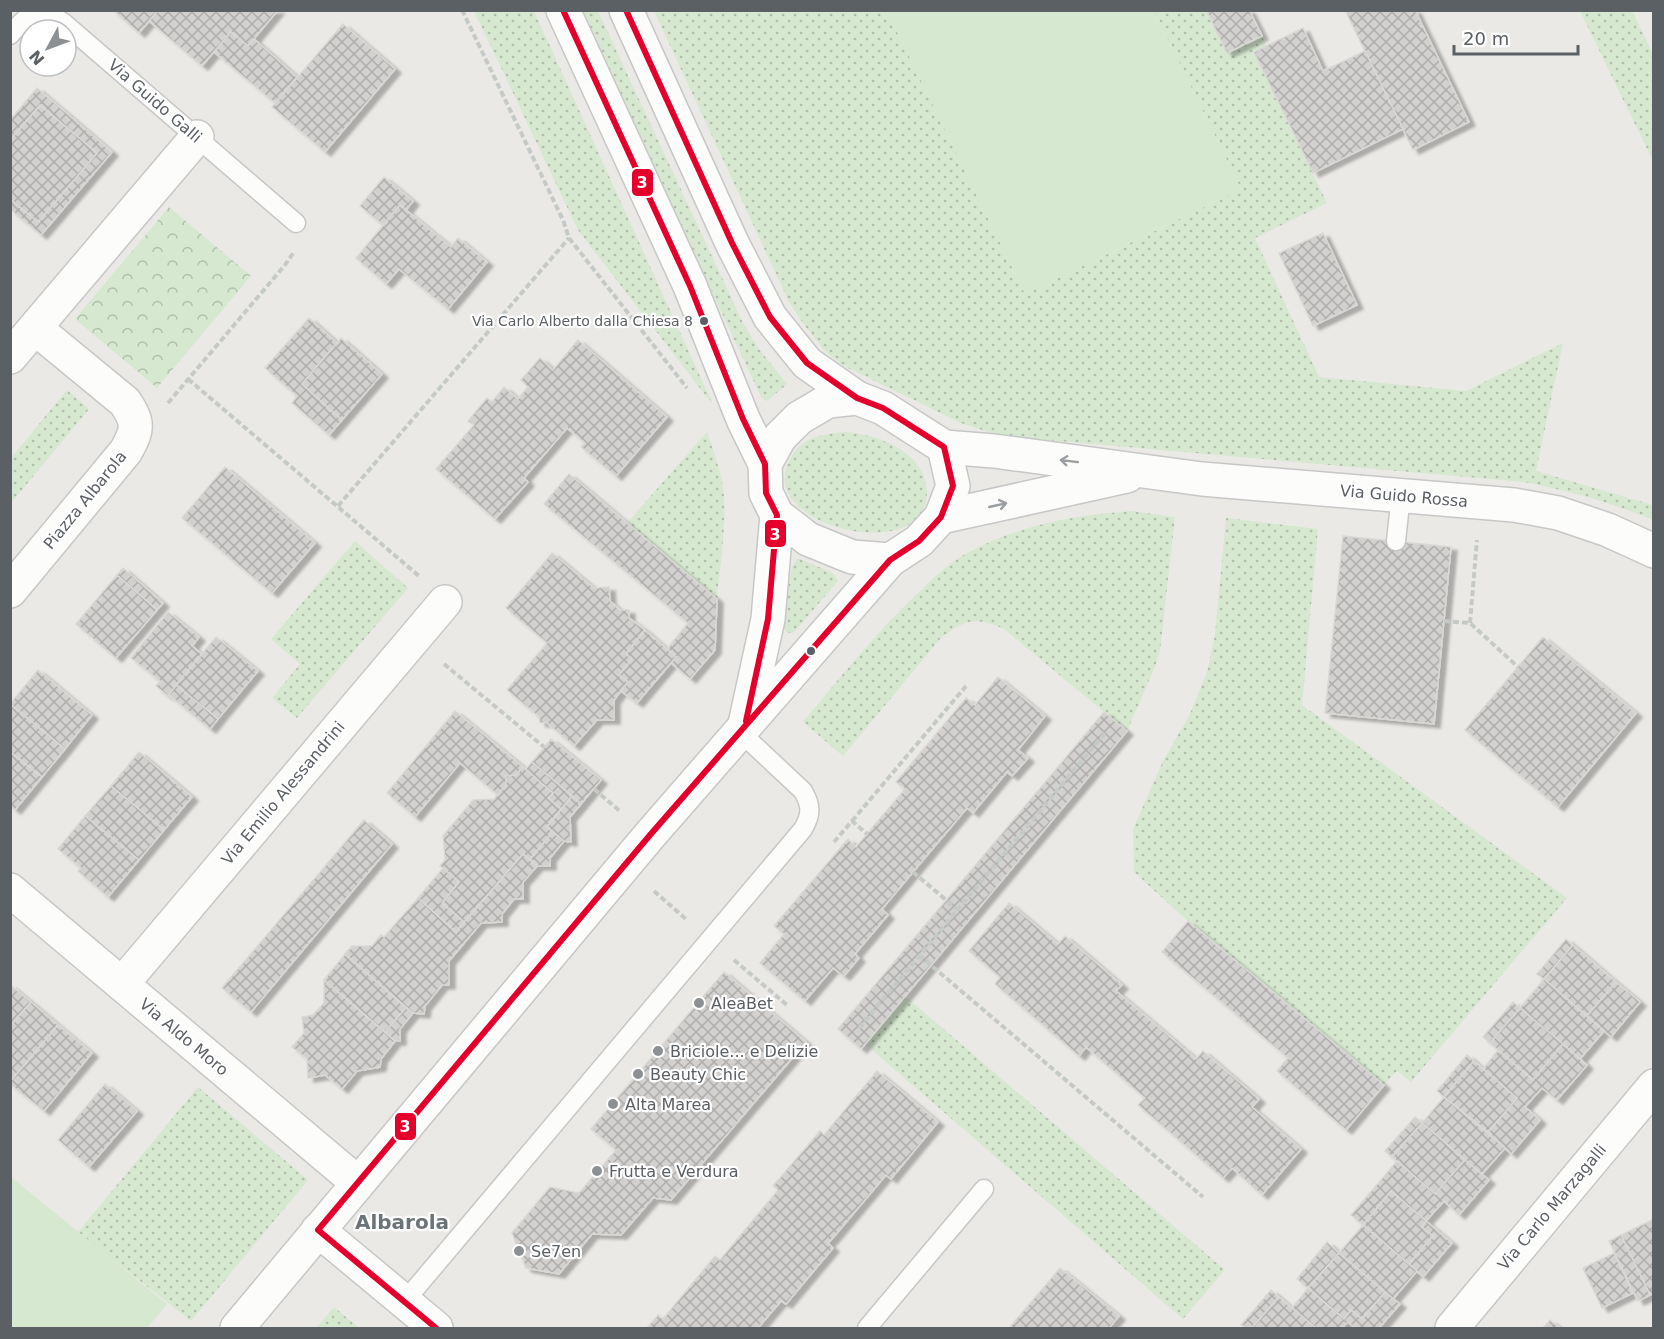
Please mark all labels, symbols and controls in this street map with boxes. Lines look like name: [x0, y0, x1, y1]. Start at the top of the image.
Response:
north arrow: [18, 18, 78, 78]
scale bar: [1454, 18, 1578, 56]
text: 20 m: [1463, 28, 1509, 49]
text: N: [25, 46, 49, 69]
street label: Via Guido Galli: [104, 55, 206, 147]
line badge: 3: [631, 168, 654, 197]
text: 3: [636, 173, 648, 192]
place label: Via Carlo Alberto dalla Chiesa 8: [472, 313, 693, 329]
marker: Via Carlo Alberto dalla Chiesa 8: [698, 315, 710, 327]
street label: Piazza Albarola: [40, 447, 130, 553]
one-way arrow: [1060, 455, 1080, 466]
street label: Via Guido Rossa: [1339, 481, 1469, 511]
one-way arrow: [989, 498, 1008, 510]
line badge: 3: [764, 519, 787, 548]
text: 3: [769, 525, 781, 544]
unlabelled marker: [805, 645, 817, 657]
street label: Via Emilio Alessandrini: [217, 717, 349, 869]
street label: Via Aldo Moro: [136, 994, 232, 1080]
place label: AleaBet: [711, 994, 773, 1013]
marker: AleaBet: [692, 996, 706, 1010]
place label: Briciole... e Delizie: [670, 1042, 818, 1061]
marker: Briciole... e Delizie: [651, 1044, 665, 1058]
place label: Beauty Chic: [650, 1065, 746, 1084]
marker: Beauty Chic: [631, 1067, 645, 1081]
place label: Alta Marea: [625, 1095, 711, 1114]
marker: Alta Marea: [606, 1097, 620, 1111]
line badge: 3: [394, 1112, 417, 1141]
text: 3: [399, 1117, 411, 1136]
street label: Via Carlo Marzagalli: [1494, 1140, 1610, 1274]
place label: Frutta e Verdura: [609, 1162, 739, 1181]
marker: Frutta e Verdura: [590, 1164, 604, 1178]
district label: Albarola: [355, 1210, 449, 1234]
place label: Se7en: [531, 1242, 581, 1261]
marker: Se7en: [512, 1244, 526, 1258]

